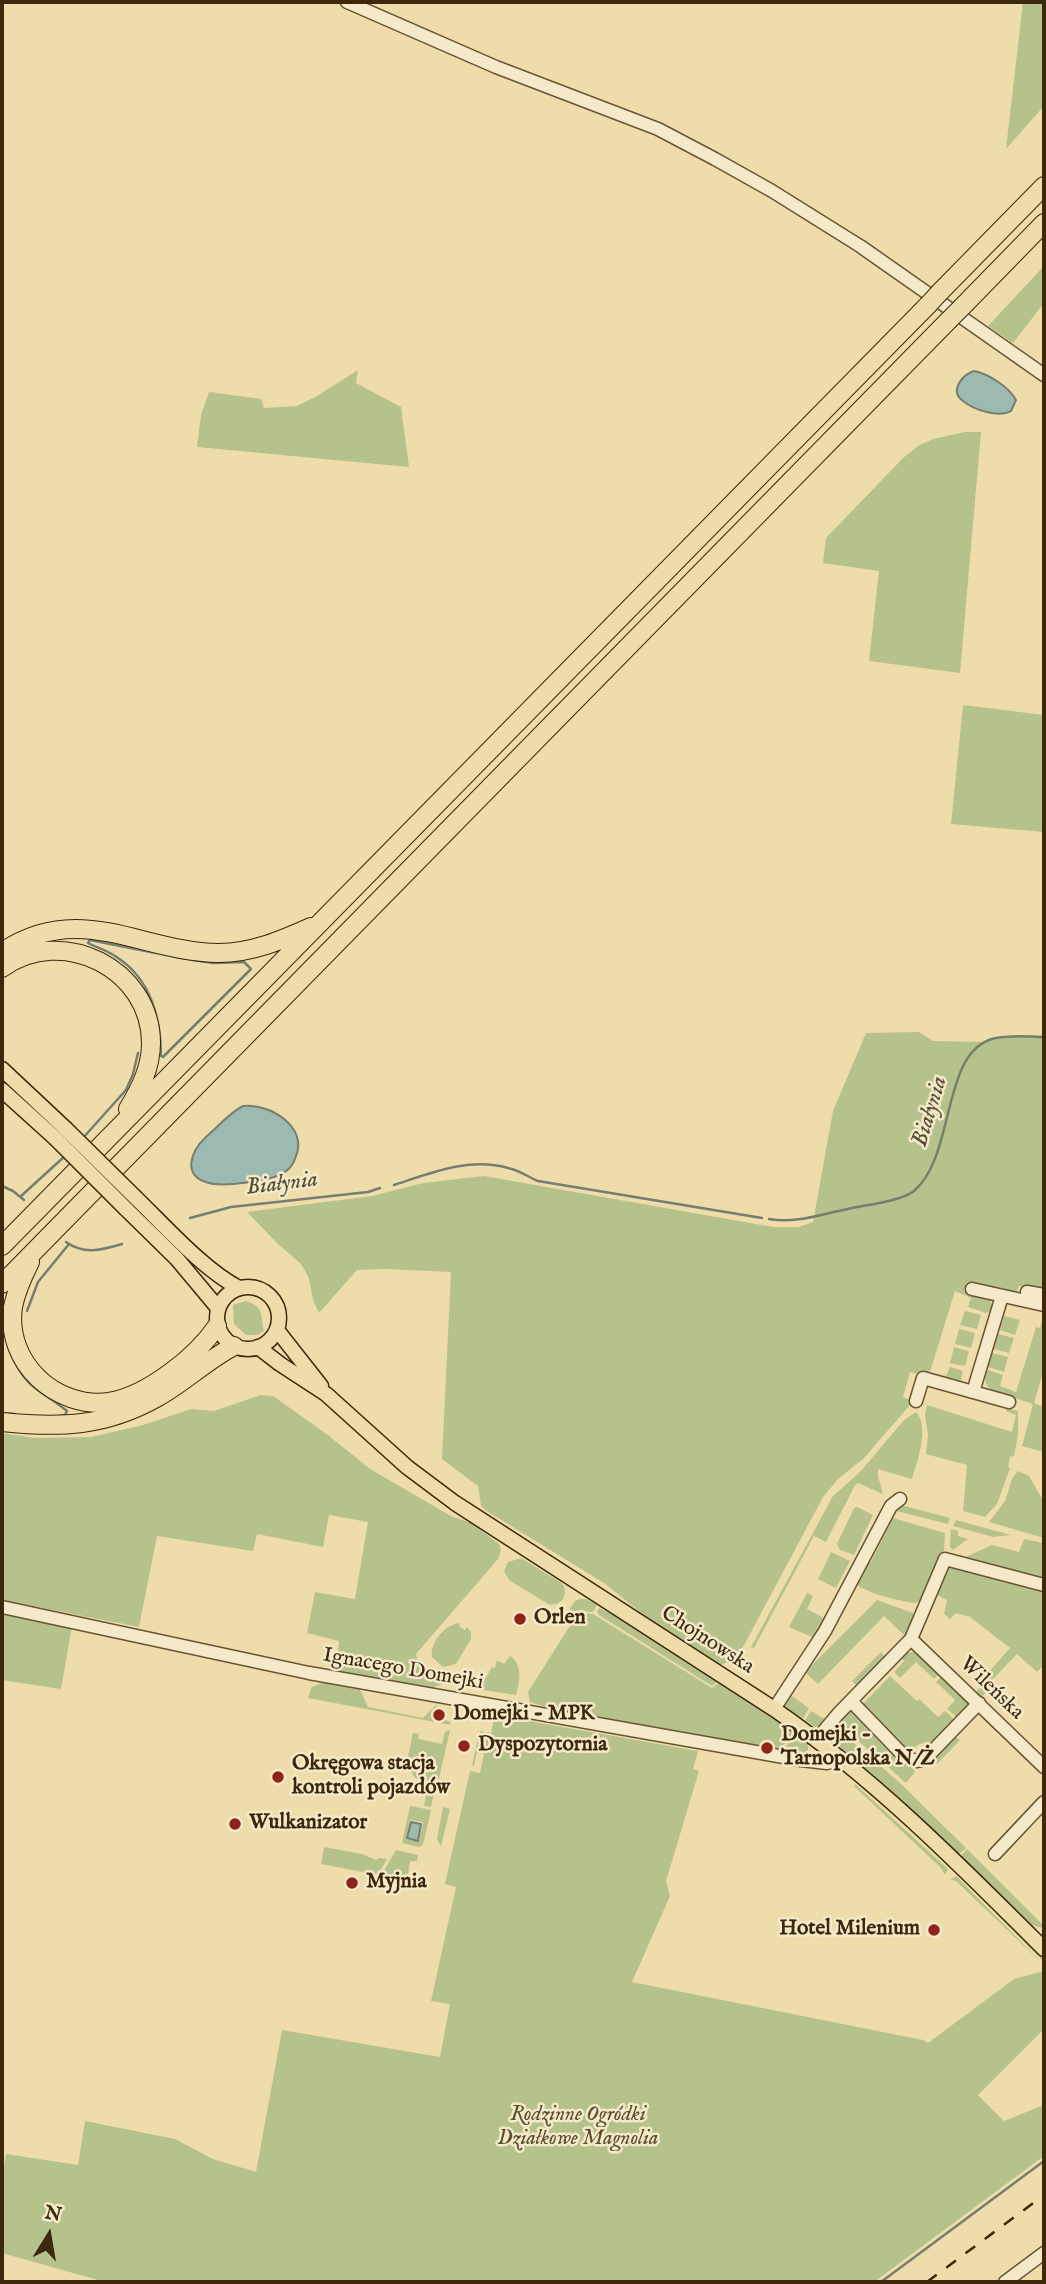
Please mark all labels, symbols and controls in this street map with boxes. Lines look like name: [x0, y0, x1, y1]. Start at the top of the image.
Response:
water label: Białynia: [907, 1073, 955, 1151]
water label: Białynia: [244, 1167, 320, 1203]
street label: Chojnowska: [656, 1602, 758, 1680]
place label: Orlen: [534, 1606, 586, 1632]
marker: Orlen: [512, 1611, 528, 1627]
street label: Ignacego Domejki: [321, 1643, 485, 1697]
street label: Wileńska: [954, 1652, 1028, 1726]
place label: Domejki - MPK: [453, 1702, 595, 1728]
marker: Domejki - MPK: [431, 1707, 447, 1723]
place label: Domejki - Tarnopolska N/Ż: [781, 1723, 935, 1773]
place label: Dyspozytornia: [478, 1733, 607, 1759]
marker: Dyspozytornia: [456, 1738, 472, 1754]
marker: Domejki - Tarnopolska N/Ż: [759, 1740, 775, 1756]
place label: Okręgowa stacja kontroli pojazdów: [292, 1752, 450, 1802]
marker: Okręgowa stacja kontroli pojazdów: [270, 1769, 286, 1785]
place label: Wulkanizator: [249, 1811, 367, 1837]
marker: Wulkanizator: [227, 1816, 243, 1832]
place label: Myjnia: [366, 1870, 426, 1896]
marker: Myjnia: [344, 1875, 360, 1891]
place label: Hotel Milenium: [779, 1917, 920, 1943]
marker: Hotel Milenium: [926, 1922, 942, 1938]
park label: Rodzinne Ogródki Działkowe Magnolia: [498, 2103, 658, 2153]
north arrow: [14, 2200, 84, 2270]
text: N: [43, 2201, 63, 2228]

